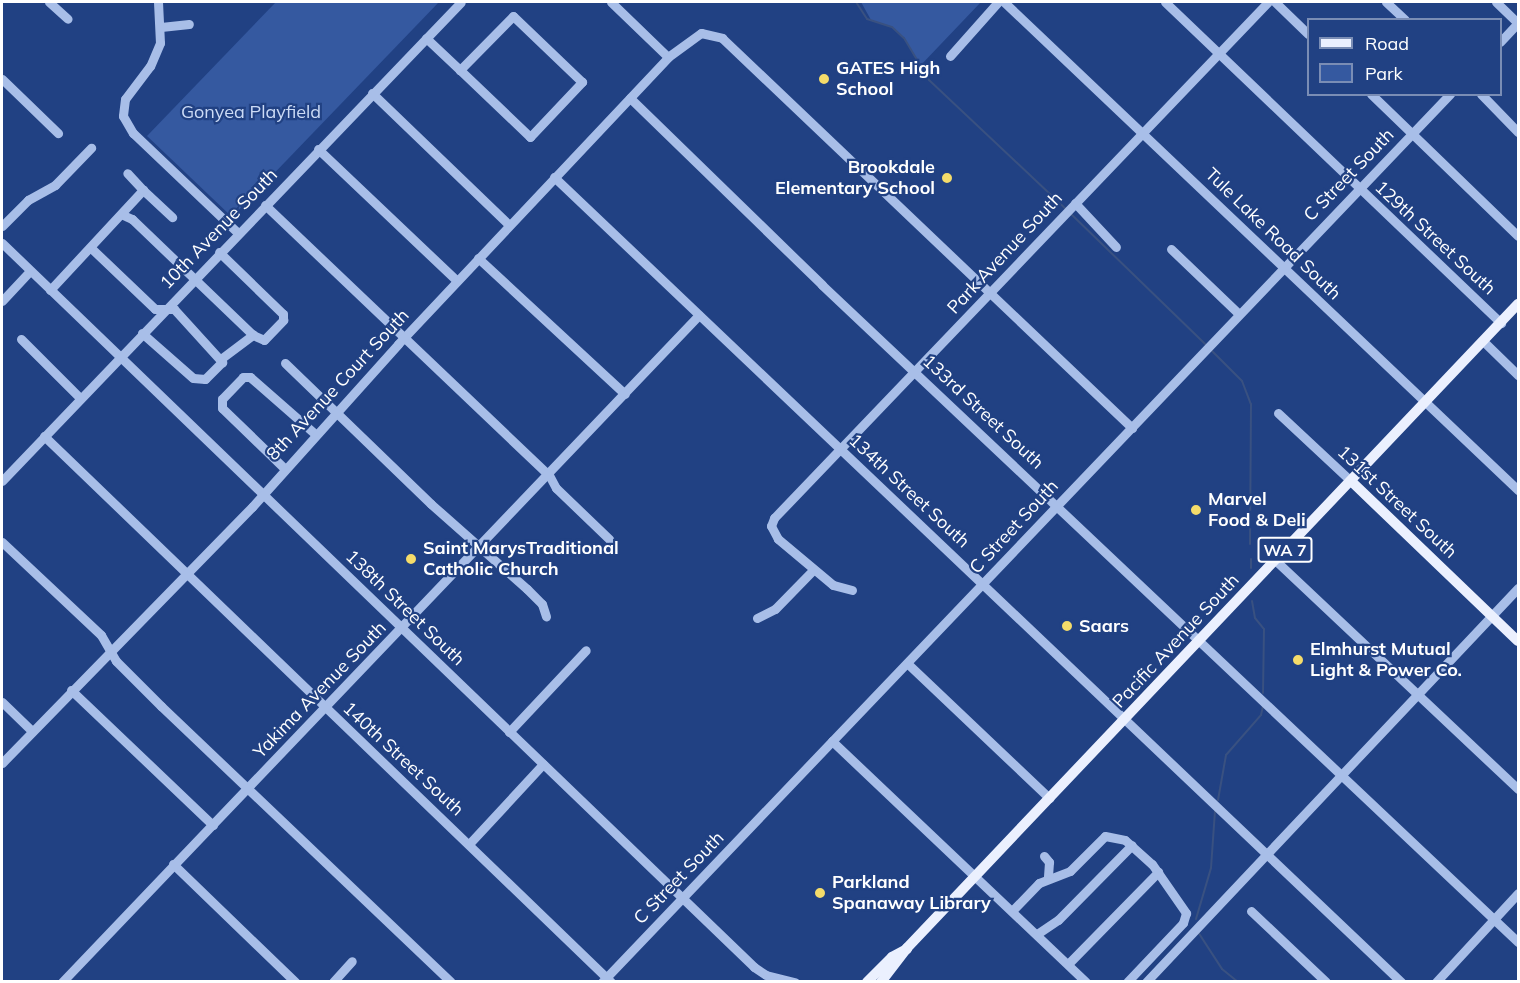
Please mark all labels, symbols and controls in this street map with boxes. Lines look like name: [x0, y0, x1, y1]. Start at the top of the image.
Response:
legend: [1307, 18, 1502, 96]
text: Road: [1365, 32, 1409, 55]
place label: GATES High School: [836, 58, 940, 100]
text: Park: [1365, 62, 1403, 85]
marker: GATES High School: [817, 72, 831, 86]
park label: Gonyea Playfield: [181, 101, 321, 123]
street label: C Street South: [1299, 124, 1399, 226]
place label: Brookdale Elementary School: [775, 157, 935, 200]
street label: 10th Avenue South: [156, 164, 282, 294]
street label: Tule Lake Road South: [1201, 164, 1345, 304]
marker: Brookdale Elementary School: [940, 171, 954, 185]
street label: 129th Street South: [1370, 177, 1500, 299]
street label: Park Avenue South: [943, 188, 1067, 318]
street label: 8th Avenue Court South: [262, 305, 414, 465]
street label: 133rd Street South: [918, 350, 1048, 474]
street label: 134th Street South: [844, 430, 974, 552]
street label: 131st Street South: [1333, 441, 1461, 563]
street label: C Street South: [965, 476, 1063, 578]
place label: Marvel Food & Deli: [1208, 489, 1306, 532]
marker: Marvel Food & Deli: [1189, 503, 1203, 517]
road number: WA 7: [1256, 537, 1314, 563]
place label: Saint MarysTraditional Catholic Church: [423, 538, 619, 580]
street label: 138th Street South: [341, 546, 469, 670]
marker: Saint MarysTraditional Catholic Church: [404, 552, 418, 566]
street label: Pacific Avenue South: [1108, 570, 1244, 712]
place label: Saars: [1079, 615, 1129, 637]
street label: Yakima Avenue South: [249, 617, 391, 763]
marker: Saars: [1060, 619, 1074, 633]
place label: Elmhurst Mutual Light & Power Co.: [1310, 639, 1462, 682]
marker: Elmhurst Mutual Light & Power Co.: [1291, 653, 1305, 667]
street label: 140th Street South: [338, 698, 468, 820]
street label: C Street South: [629, 827, 729, 929]
place label: Parkland Spanaway Library: [832, 872, 991, 914]
marker: Parkland Spanaway Library: [813, 886, 827, 900]

